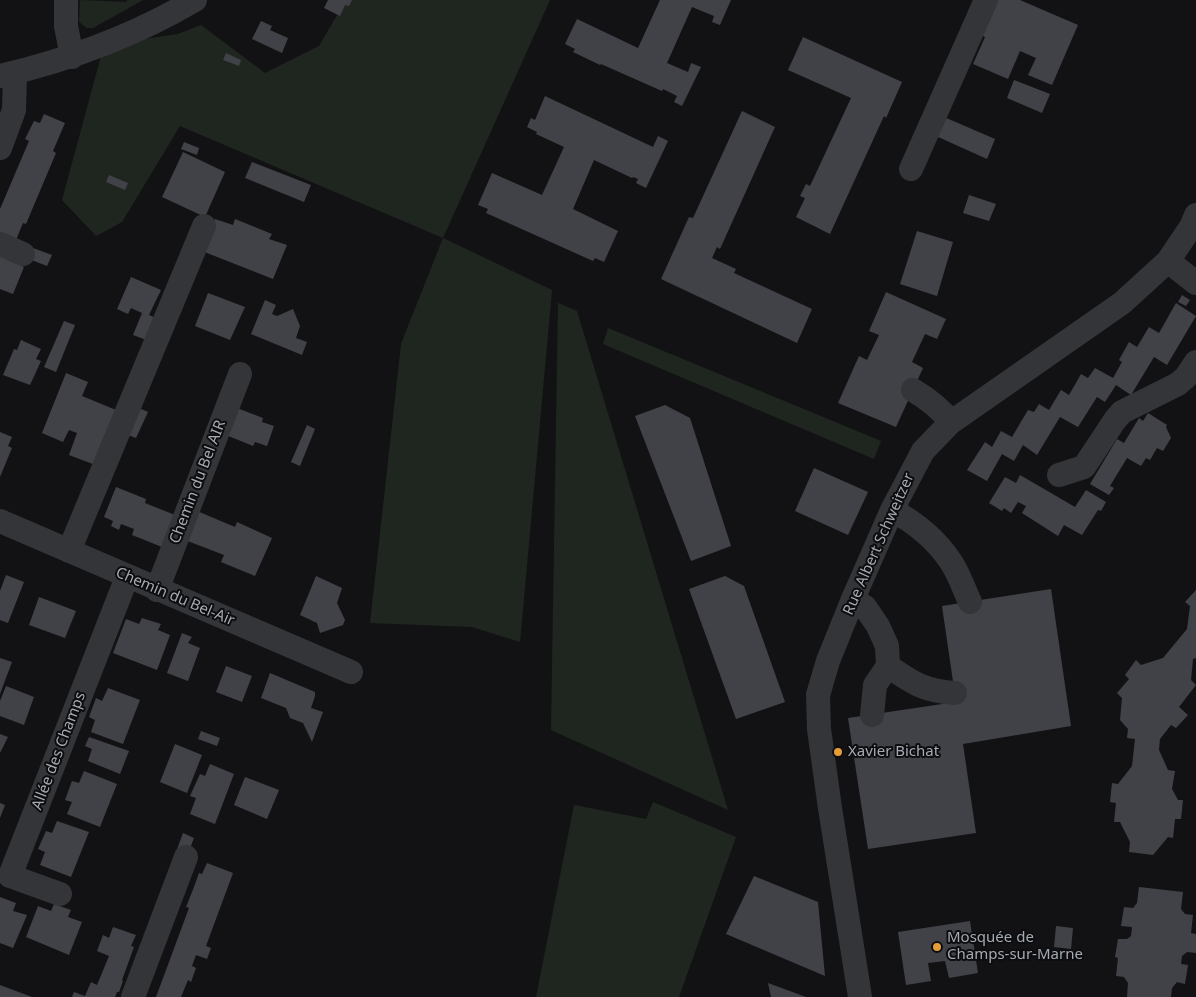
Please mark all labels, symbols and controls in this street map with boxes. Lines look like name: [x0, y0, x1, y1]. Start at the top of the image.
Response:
street label: Chemin du Bel AIR: [166, 418, 230, 546]
street label: Rue Albert Schweitzer: [840, 470, 918, 618]
street label: Chemin du Bel-Air: [113, 564, 237, 630]
street label: Allée des Champs: [28, 690, 90, 812]
place label: Xavier Bichat: [848, 743, 939, 761]
marker: Xavier Bichat: [832, 746, 844, 758]
place label: Mosquée de Champs-sur-Marne: [947, 929, 1083, 964]
marker: Mosquée de Champs-sur-Marne: [931, 941, 943, 953]

